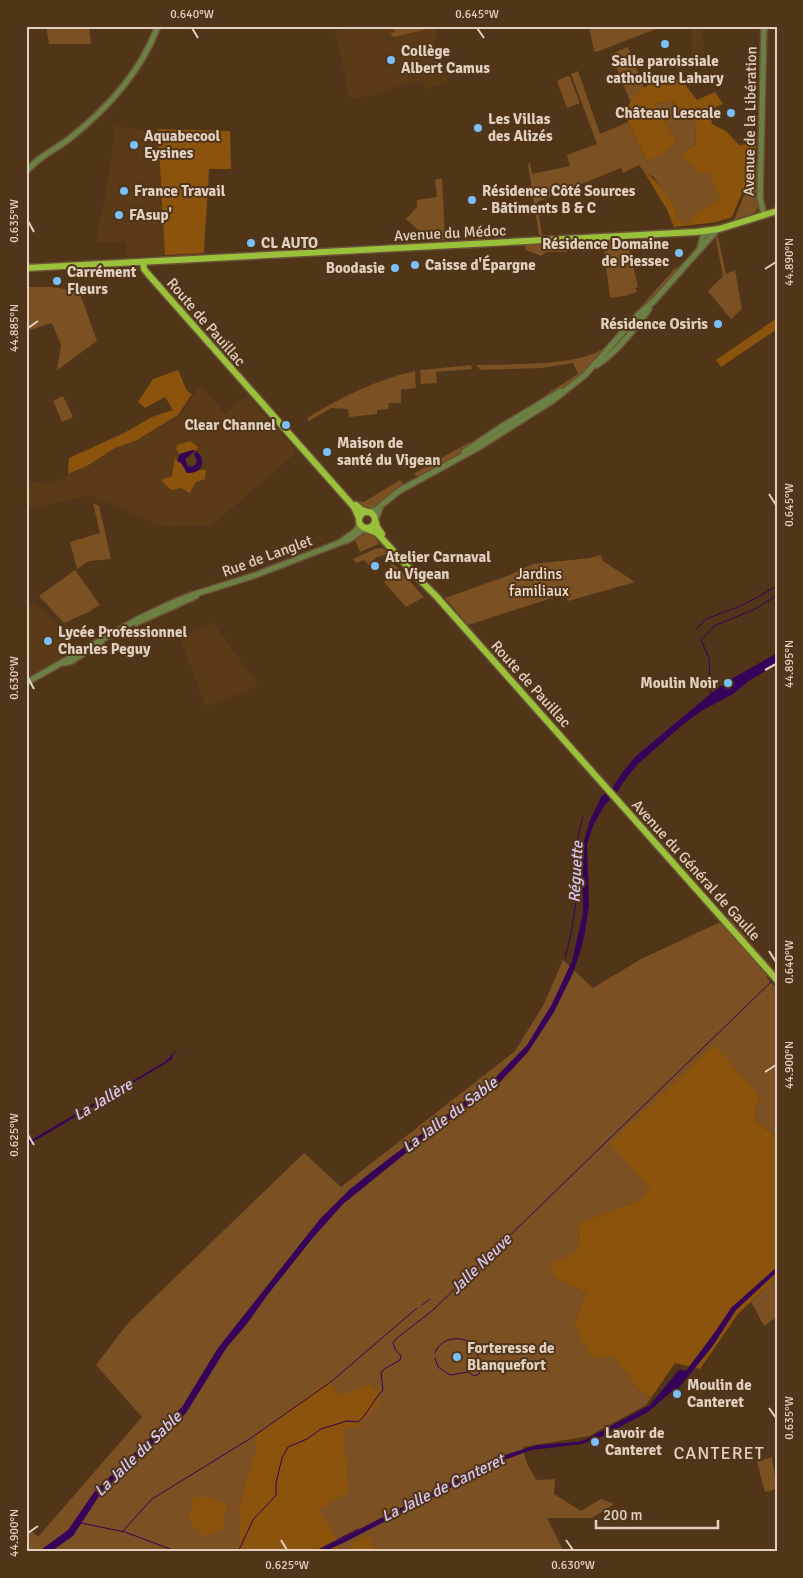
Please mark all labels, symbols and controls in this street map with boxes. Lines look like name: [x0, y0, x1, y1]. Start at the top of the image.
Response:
text: 0.640°W: [170, 7, 214, 22]
text: 0.645°W: [455, 7, 499, 22]
marker: Salle paroissiale catholique Lahary: [659, 38, 671, 50]
place label: Collège Albert Camus: [401, 42, 490, 77]
street label: Avenue de la Libération: [740, 46, 760, 196]
place label: Salle paroissiale catholique Lahary: [606, 52, 724, 87]
marker: Collège Albert Camus: [385, 54, 397, 66]
place label: Château Lescale: [615, 104, 721, 122]
marker: Château Lescale: [725, 107, 737, 119]
place label: Les Villas des Alizés: [488, 110, 553, 145]
marker: Les Villas des Alizés: [472, 122, 484, 134]
place label: Aquabecool Eysines: [144, 127, 221, 162]
marker: Aquabecool Eysines: [128, 139, 140, 151]
place label: France Travail: [134, 182, 226, 200]
place label: Résidence Côté Sources - Bâtiments B & C: [482, 182, 636, 217]
marker: France Travail: [118, 185, 130, 197]
marker: Résidence Côté Sources - Bâtiments B & C: [466, 194, 478, 206]
text: 0.635°W: [7, 199, 22, 243]
place label: FAsup': [129, 206, 172, 224]
marker: FAsup': [113, 209, 125, 221]
street label: Avenue du Médoc: [394, 221, 506, 245]
place label: CL AUTO: [261, 234, 318, 252]
place label: Résidence Domaine de Piessec: [542, 235, 669, 270]
marker: CL AUTO: [245, 237, 257, 249]
text: 44.890°N: [782, 238, 797, 286]
marker: Résidence Domaine de Piessec: [673, 247, 685, 259]
place label: Caisse d'Épargne: [425, 255, 536, 274]
place label: Boodasie: [326, 259, 385, 277]
marker: Caisse d'Épargne: [409, 259, 421, 271]
marker: Boodasie: [389, 262, 401, 274]
place label: Carrément Fleurs: [67, 263, 137, 298]
street label: Route de Pauillac: [163, 274, 249, 370]
marker: Carrément Fleurs: [51, 275, 63, 287]
text: 44.885°N: [7, 304, 22, 352]
place label: Résidence Osiris: [600, 315, 708, 333]
marker: Résidence Osiris: [712, 318, 724, 330]
place label: Clear Channel: [184, 416, 276, 434]
marker: Clear Channel: [280, 419, 292, 431]
place label: Maison de santé du Vigean: [337, 434, 440, 469]
marker: Maison de santé du Vigean: [321, 446, 333, 458]
text: 0.645°W: [782, 483, 797, 527]
street label: Rue de Langlet: [219, 531, 315, 581]
place label: Atelier Carnaval du Vigean: [385, 548, 491, 583]
marker: Atelier Carnaval du Vigean: [369, 560, 381, 572]
park label: Jardins familiaux: [509, 565, 569, 600]
place label: Lycée Professionnel Charles Peguy: [58, 623, 187, 658]
marker: Lycée Professionnel Charles Peguy: [42, 635, 54, 647]
street label: Route de Pauillac: [487, 637, 575, 731]
text: 44.895°N: [782, 640, 797, 688]
text: 0.630°W: [7, 656, 22, 700]
place label: Moulin Noir: [640, 674, 718, 692]
marker: Moulin Noir: [722, 677, 734, 689]
street label: Avenue du Général de Gaulle: [628, 796, 764, 944]
water label: Réguette: [564, 840, 588, 903]
text: 0.640°W: [782, 940, 797, 984]
text: 44.900°N: [782, 1041, 797, 1089]
water label: La Jalle du Sable: [398, 1072, 502, 1157]
water label: La Jallère: [70, 1074, 137, 1125]
text: 0.625°W: [7, 1113, 22, 1157]
water label: Jalle Neuve: [446, 1229, 517, 1298]
place label: Forteresse de Blanquefort: [467, 1339, 555, 1374]
marker: Forteresse de Blanquefort: [451, 1351, 463, 1363]
place label: Moulin de Canteret: [687, 1376, 752, 1411]
marker: Moulin de Canteret: [671, 1388, 683, 1400]
text: 0.635°W: [782, 1396, 797, 1440]
water label: La Jalle du Sable: [90, 1407, 187, 1501]
place label: Lavoir de Canteret: [605, 1424, 664, 1459]
marker: Lavoir de Canteret: [589, 1436, 601, 1448]
district label: CANTERET: [674, 1442, 765, 1464]
water label: La Jalle de Canteret: [378, 1449, 510, 1526]
scale bar: [596, 1498, 718, 1530]
text: 200 m: [603, 1506, 643, 1524]
text: 44.900°N: [7, 1509, 22, 1557]
text: 0.625°W: [265, 1558, 309, 1573]
text: 0.630°W: [551, 1558, 595, 1573]

